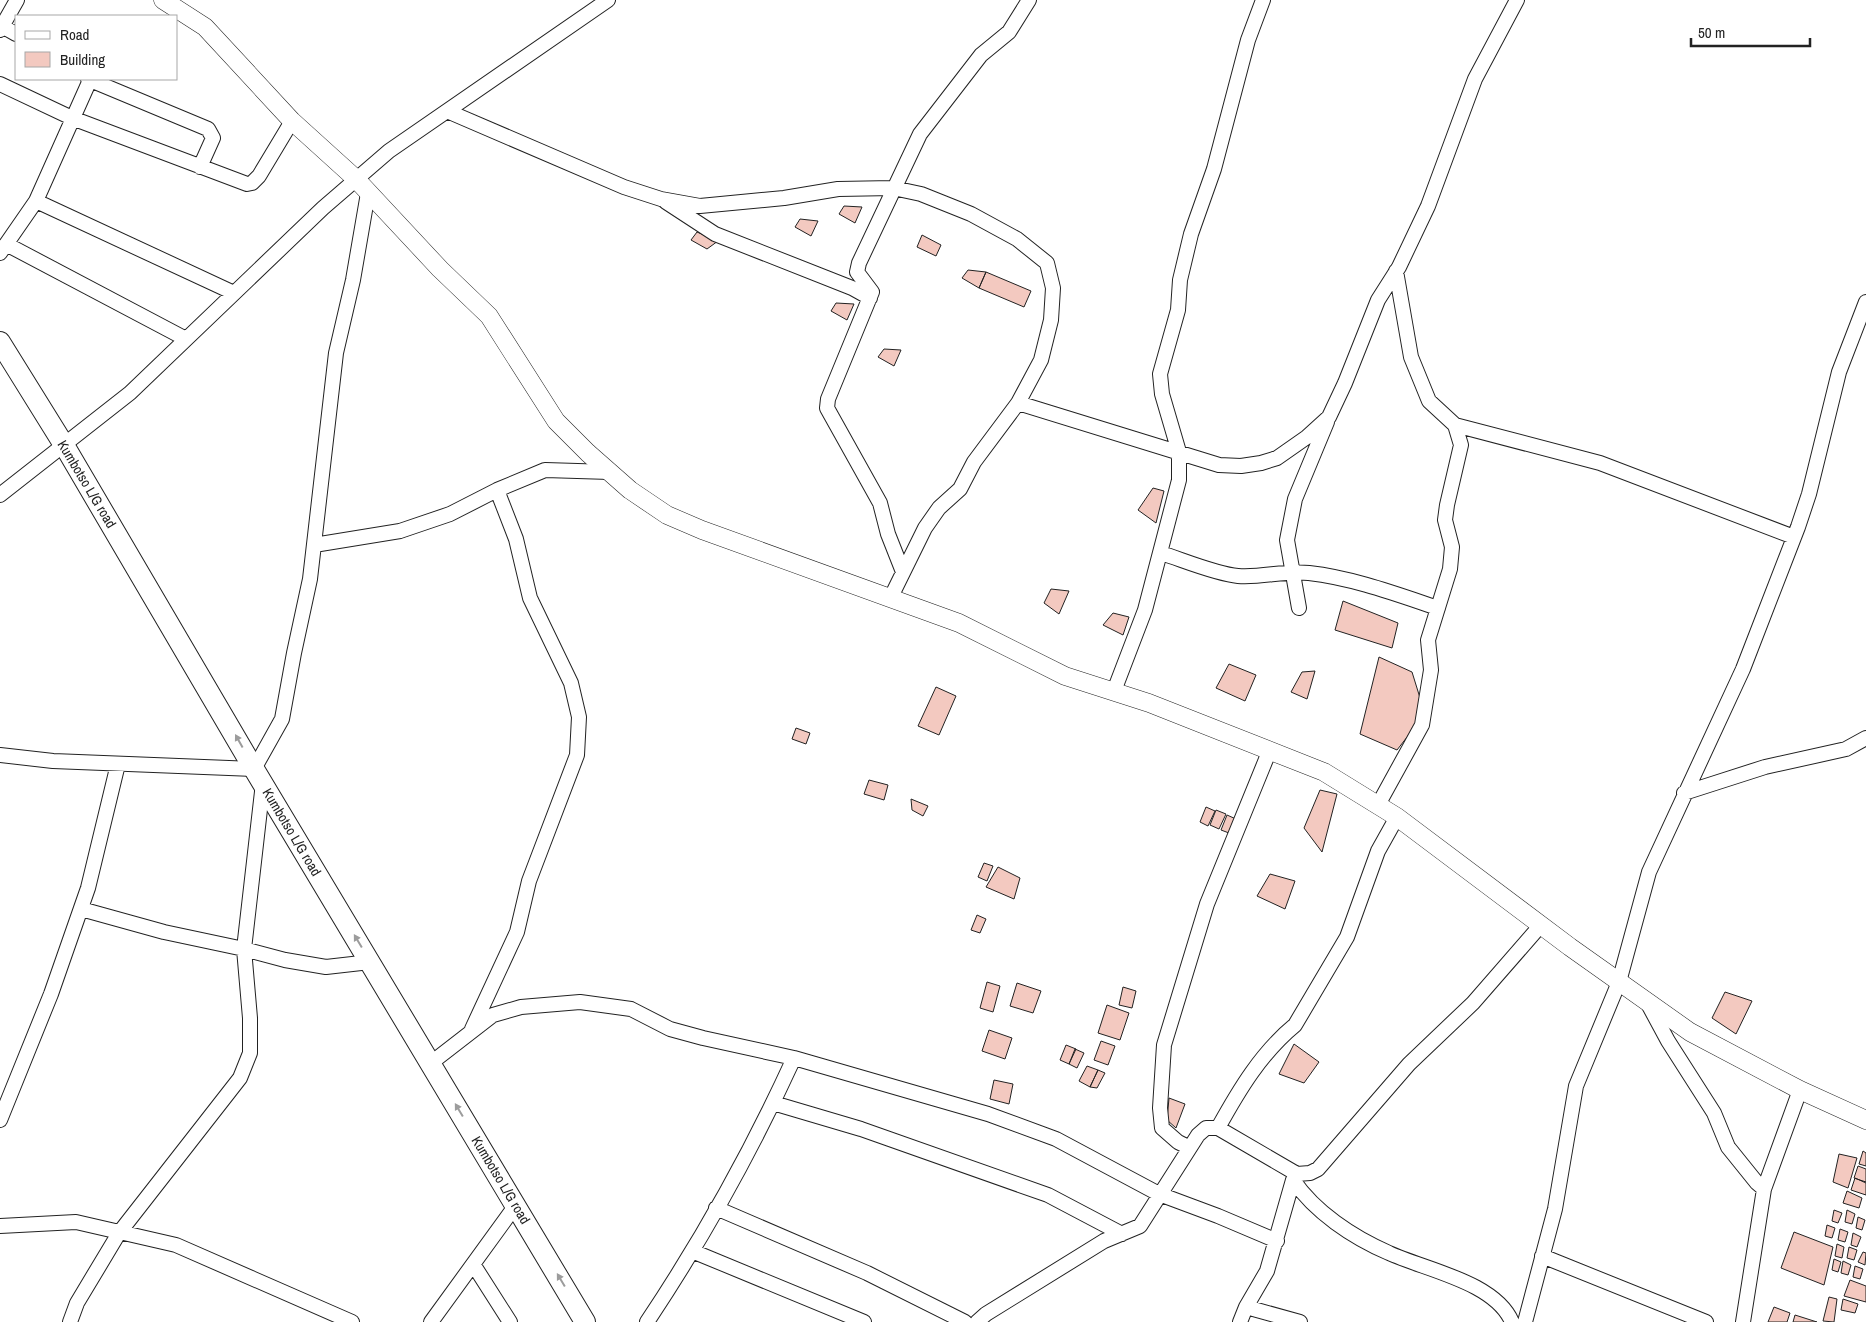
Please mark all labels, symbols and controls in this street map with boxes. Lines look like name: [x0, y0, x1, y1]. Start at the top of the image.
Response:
legend: [15, 15, 178, 80]
scale bar: [1691, 15, 1810, 47]
text: 50 m: [1698, 22, 1725, 43]
text: Road: [60, 24, 89, 45]
text: Building: [60, 49, 105, 70]
street label: Kumbotso L/G road: [54, 437, 120, 531]
one-way arrow: [234, 735, 243, 748]
street label: Kumbotso L/G road: [259, 785, 325, 879]
one-way arrow: [353, 935, 362, 948]
one-way arrow: [455, 1104, 464, 1117]
street label: Kumbotso L/G road: [468, 1133, 534, 1227]
one-way arrow: [556, 1273, 565, 1286]

